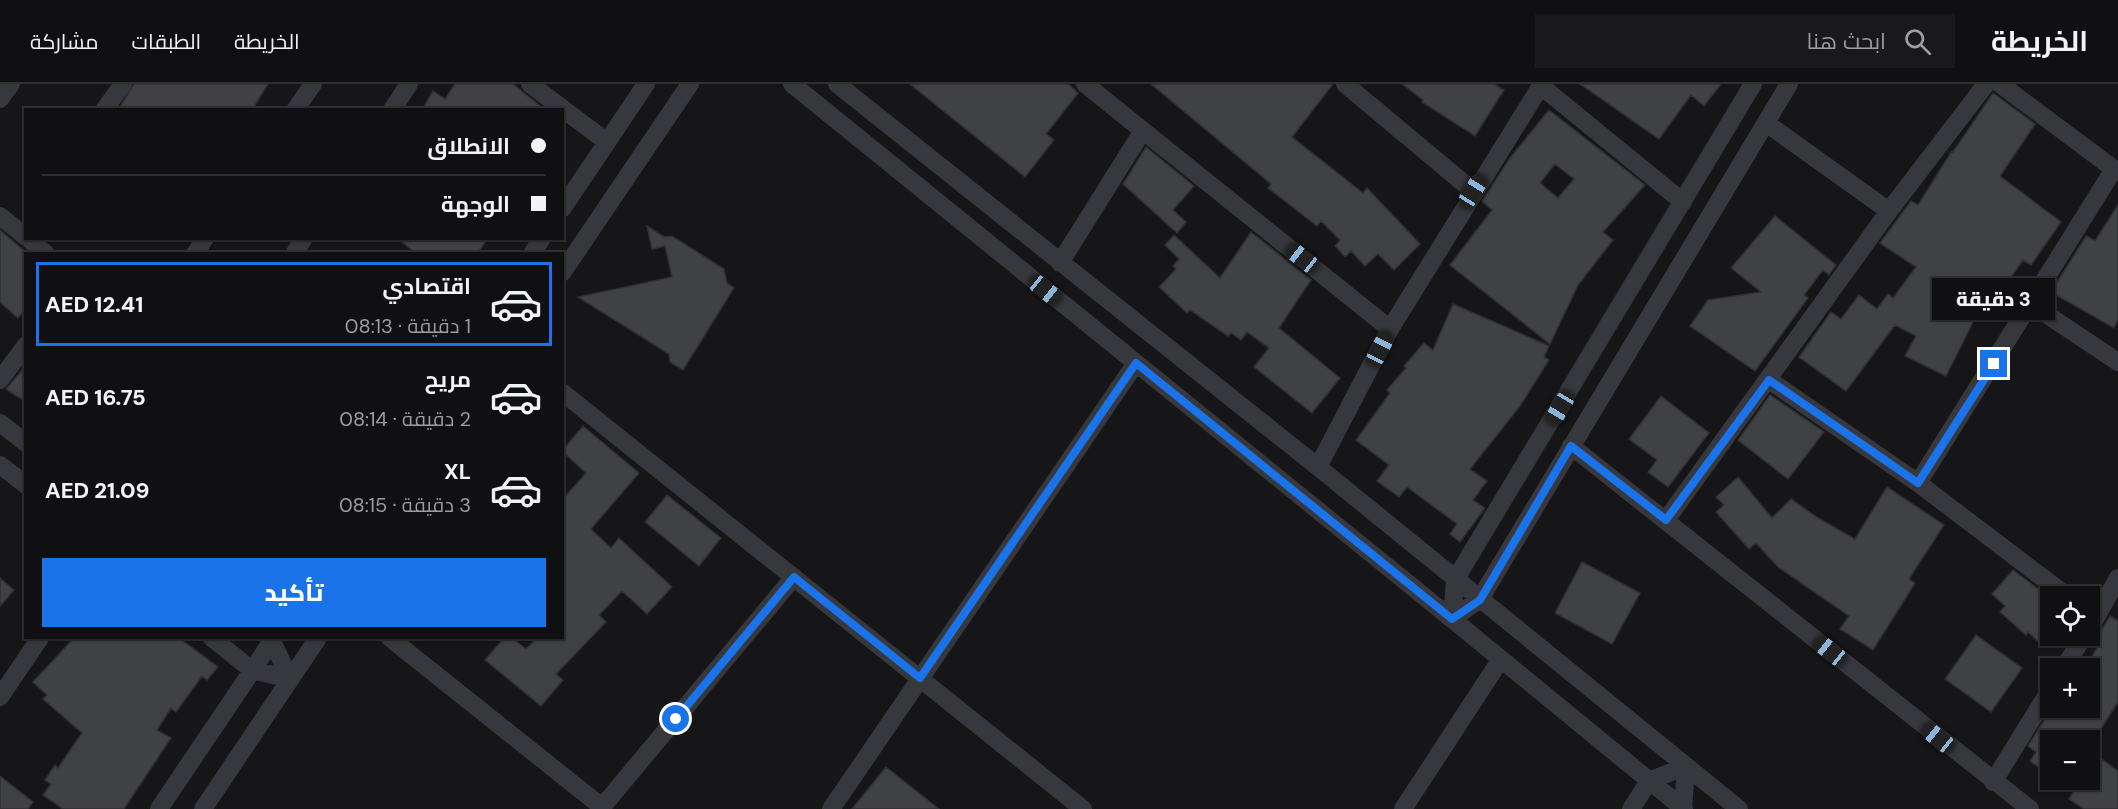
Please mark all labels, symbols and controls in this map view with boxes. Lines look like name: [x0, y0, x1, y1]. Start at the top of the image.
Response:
search box: [1535, 14, 1955, 68]
text: الخريطة: [1991, 23, 2088, 60]
icon: search: [1901, 25, 1934, 58]
text: ابحث هنا: [1807, 27, 1886, 56]
text: مشاركة: [30, 28, 99, 56]
text: الطبقات: [132, 28, 201, 56]
text: الخريطة: [234, 28, 300, 56]
text: الانطلاق: [427, 132, 510, 161]
car: [1456, 171, 1490, 211]
text: الوجهة: [441, 190, 510, 219]
car: [1282, 240, 1322, 276]
text: اقتصادي: [382, 272, 471, 301]
car: [1025, 272, 1065, 308]
icon: car: [489, 277, 543, 331]
callout: 3 دقيقة: [1932, 277, 2056, 319]
text: 3 دقيقة: [1956, 286, 2031, 312]
text: AED 12.41: [45, 290, 143, 319]
text: 1 دقيقة · 08:13: [345, 313, 471, 339]
car: [1364, 329, 1396, 369]
route end: [1980, 350, 2007, 377]
text: مريح: [425, 365, 471, 394]
icon: car: [489, 370, 543, 424]
text: AED 16.75: [45, 383, 146, 412]
car: [1543, 388, 1577, 428]
text: 2 دقيقة · 08:14: [339, 406, 471, 432]
text: XL: [444, 457, 471, 486]
icon: car: [489, 463, 543, 517]
text: AED 21.09: [45, 476, 149, 505]
text: 3 دقيقة · 08:15: [339, 492, 471, 518]
button: تأكيد: [42, 558, 546, 627]
map controls: [2040, 586, 2100, 790]
button: locate: [2040, 586, 2100, 646]
car: [1810, 633, 1850, 669]
button: +: [2040, 658, 2100, 718]
route start: [662, 705, 689, 732]
car: [1918, 720, 1958, 756]
button: −: [2040, 730, 2100, 790]

